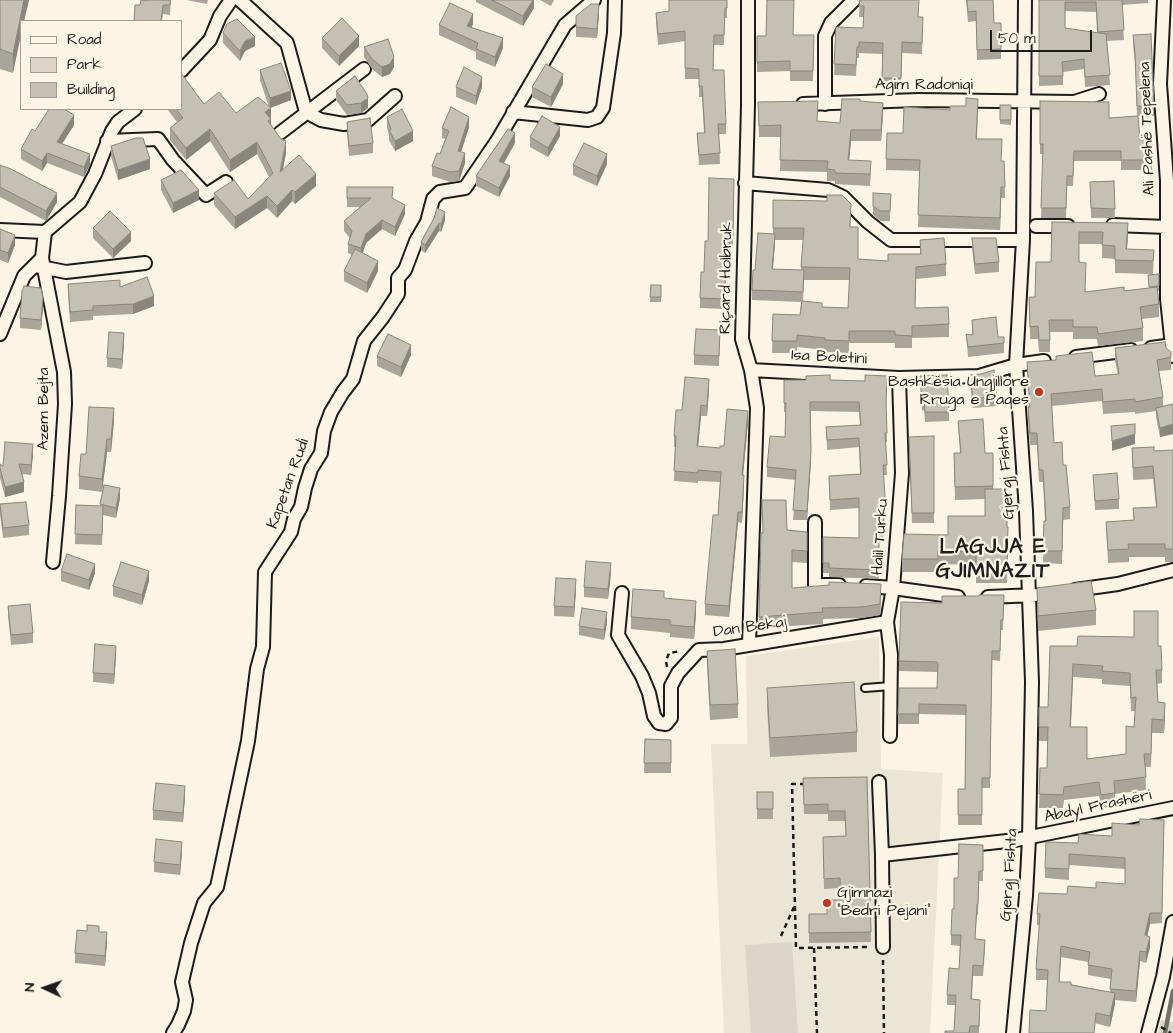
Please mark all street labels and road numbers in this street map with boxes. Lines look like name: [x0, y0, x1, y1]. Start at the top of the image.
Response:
street label: Ali Pashë Tepelena: [1136, 61, 1160, 197]
street label: Agim Radoniqi: [875, 76, 973, 96]
street label: Riçard Holbruk: [716, 222, 738, 334]
street label: Isa Boletini: [791, 346, 867, 370]
street label: Azem Bejta: [35, 367, 55, 451]
street label: Gjergj Fishta: [994, 426, 1020, 520]
street label: Kapetan Rudi: [264, 436, 314, 532]
street label: Halil Turku: [869, 498, 893, 576]
street label: Dan Bekaj: [712, 613, 788, 643]
street label: Abdyl Frashëri: [1043, 786, 1153, 828]
street label: Gjergj Fishta: [997, 828, 1023, 922]

